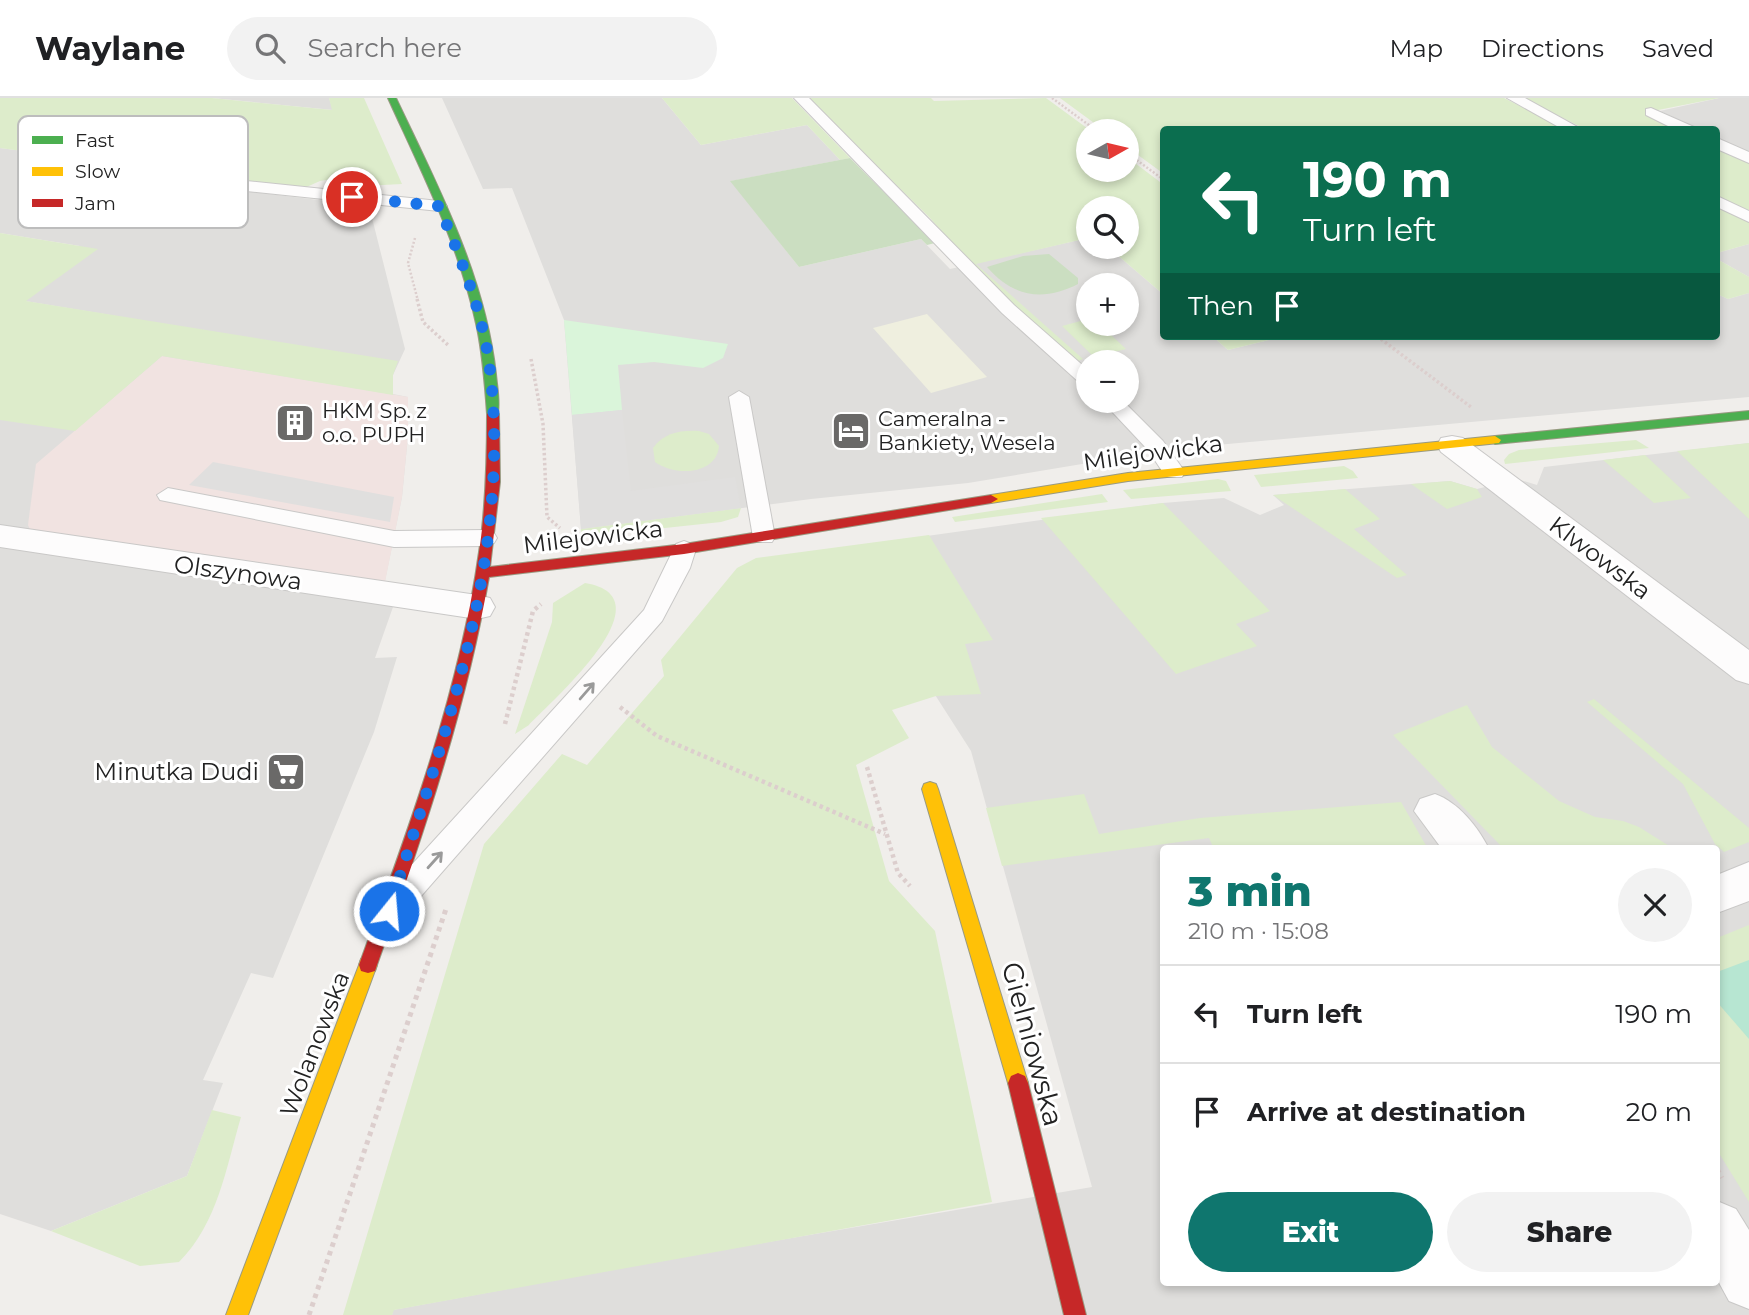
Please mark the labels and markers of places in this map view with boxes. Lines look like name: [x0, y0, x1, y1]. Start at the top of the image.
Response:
pin: [322, 167, 382, 227]
place label: HKM Sp. z o.o. PUPH: [322, 398, 427, 447]
building icon: HKM Sp. z o.o. PUPH: [274, 402, 316, 444]
place label: Cameralna - Bankiety, Wesela: [878, 406, 1056, 455]
hotel icon: Cameralna - Bankiety, Wesela: [830, 410, 872, 452]
supermarket icon: Minutka Dudi: [265, 751, 307, 793]
place label: Minutka Dudi: [94, 757, 259, 786]

